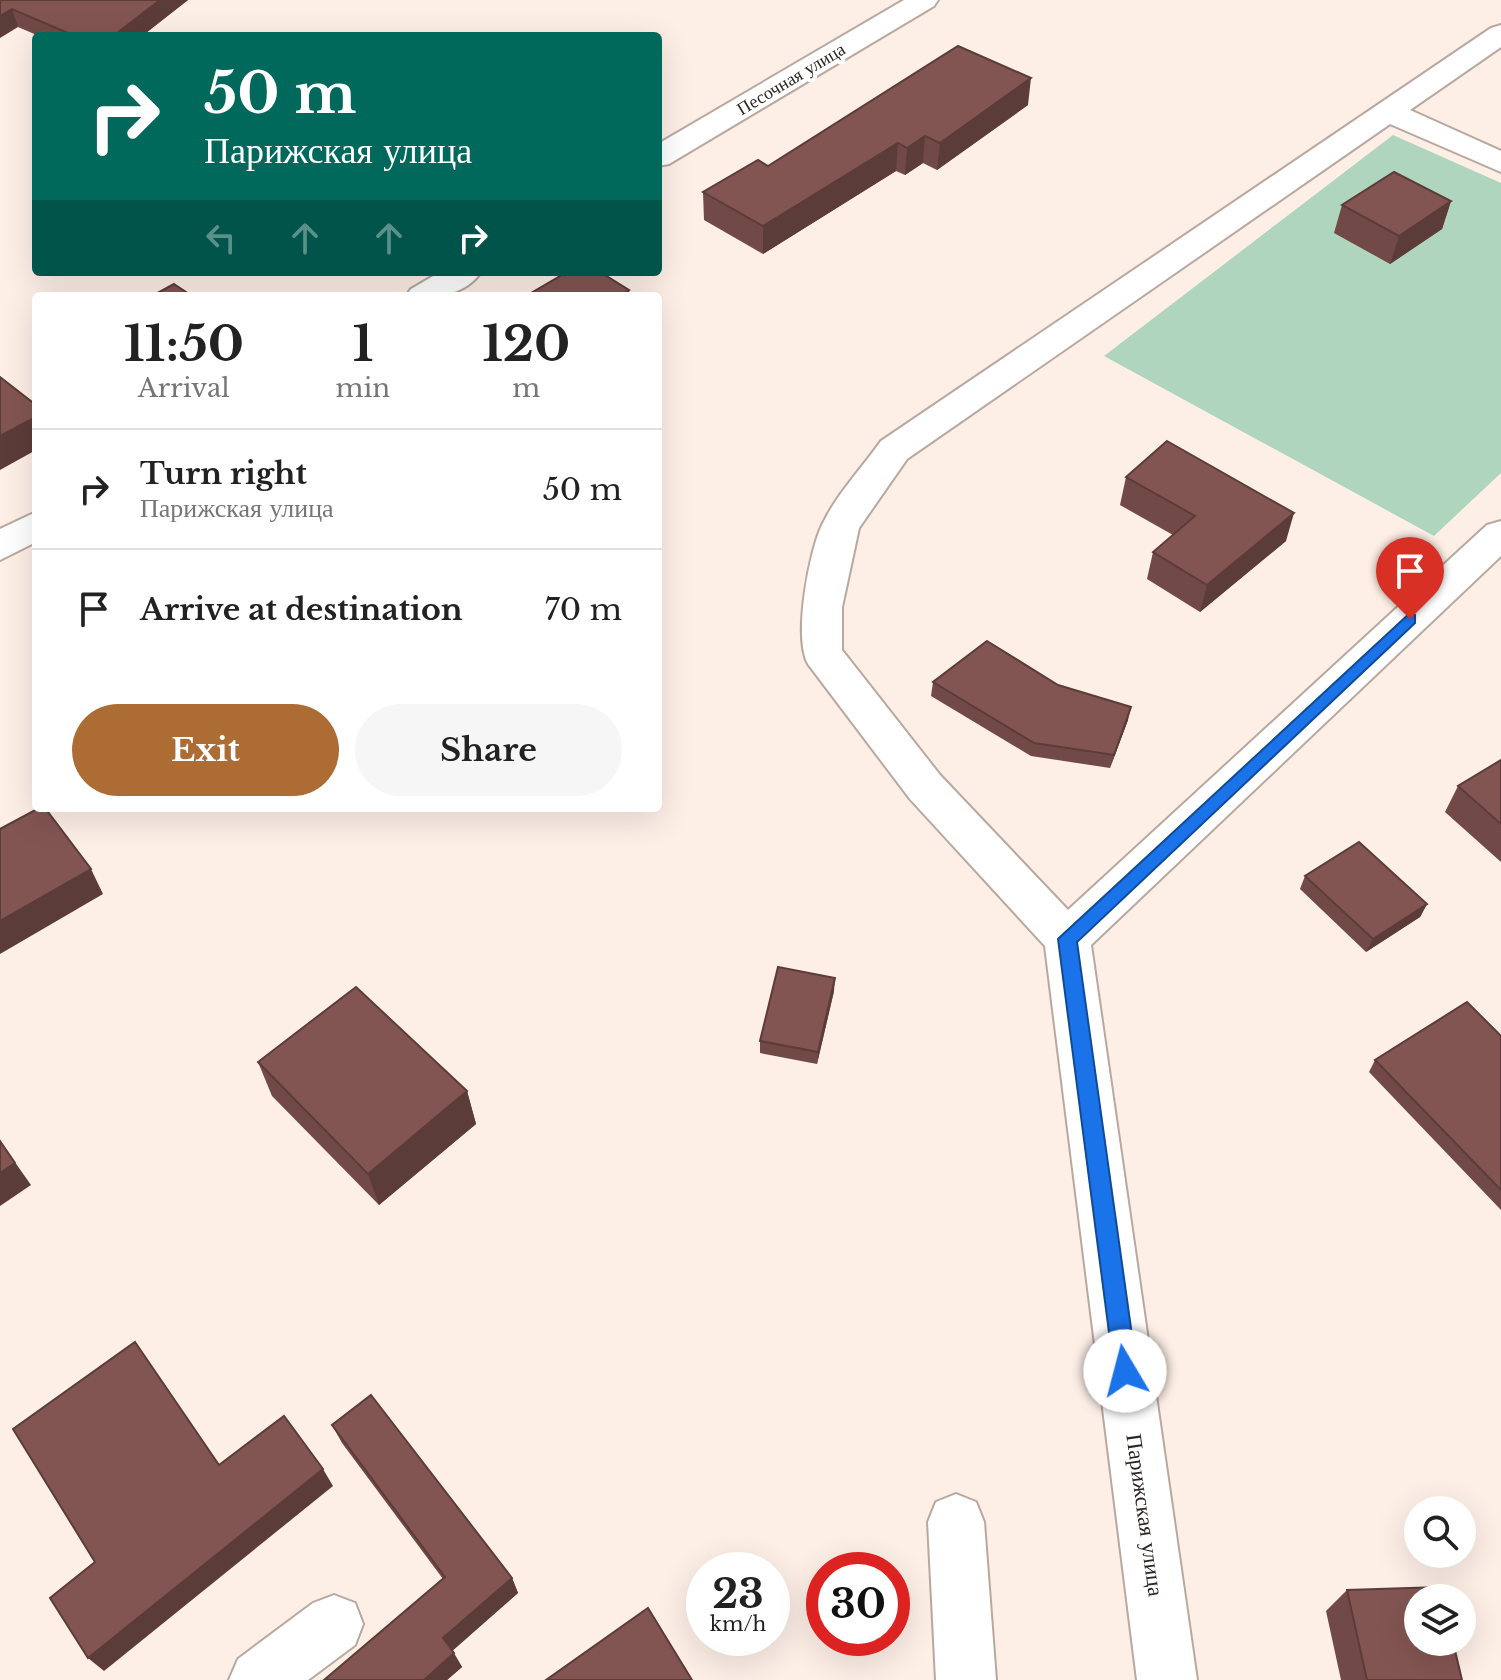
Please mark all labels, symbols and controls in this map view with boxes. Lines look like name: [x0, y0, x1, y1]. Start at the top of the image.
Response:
street label: Песочная улица: [733, 38, 849, 120]
text: 50 m: [204, 59, 356, 128]
icon: right: [72, 64, 176, 168]
text: Парижская улица: [204, 128, 472, 173]
icon: left: [199, 216, 243, 260]
icon: ahead: [283, 216, 327, 260]
icon: ahead: [367, 216, 411, 260]
icon: right: [451, 216, 495, 260]
text: 11:50: [124, 314, 244, 374]
text: 1: [352, 314, 373, 374]
text: 120: [482, 314, 570, 374]
text: Arrival: [138, 372, 230, 404]
text: min: [336, 372, 390, 404]
text: m: [512, 372, 540, 404]
text: Turn right: [140, 455, 307, 492]
icon: right: [72, 467, 116, 511]
text: 50 m: [543, 471, 622, 508]
text: Парижская улица: [140, 492, 334, 524]
pin: [1376, 537, 1444, 619]
icon: arrive: [1388, 549, 1432, 593]
icon: arrive: [72, 587, 116, 631]
text: Arrive at destination: [140, 591, 463, 628]
text: 70 m: [545, 591, 622, 628]
button: Exit: [72, 704, 339, 796]
button: Share: [355, 704, 622, 796]
position arrow: [1083, 1329, 1167, 1413]
street label: Парижская улица: [1120, 1432, 1170, 1598]
map controls: [1404, 1496, 1476, 1656]
button: search: [1404, 1496, 1476, 1568]
speed limit sign: 30: [806, 1552, 910, 1656]
text: 23: [712, 1569, 764, 1619]
button: layers: [1404, 1584, 1476, 1656]
text: km/h: [710, 1612, 766, 1636]

